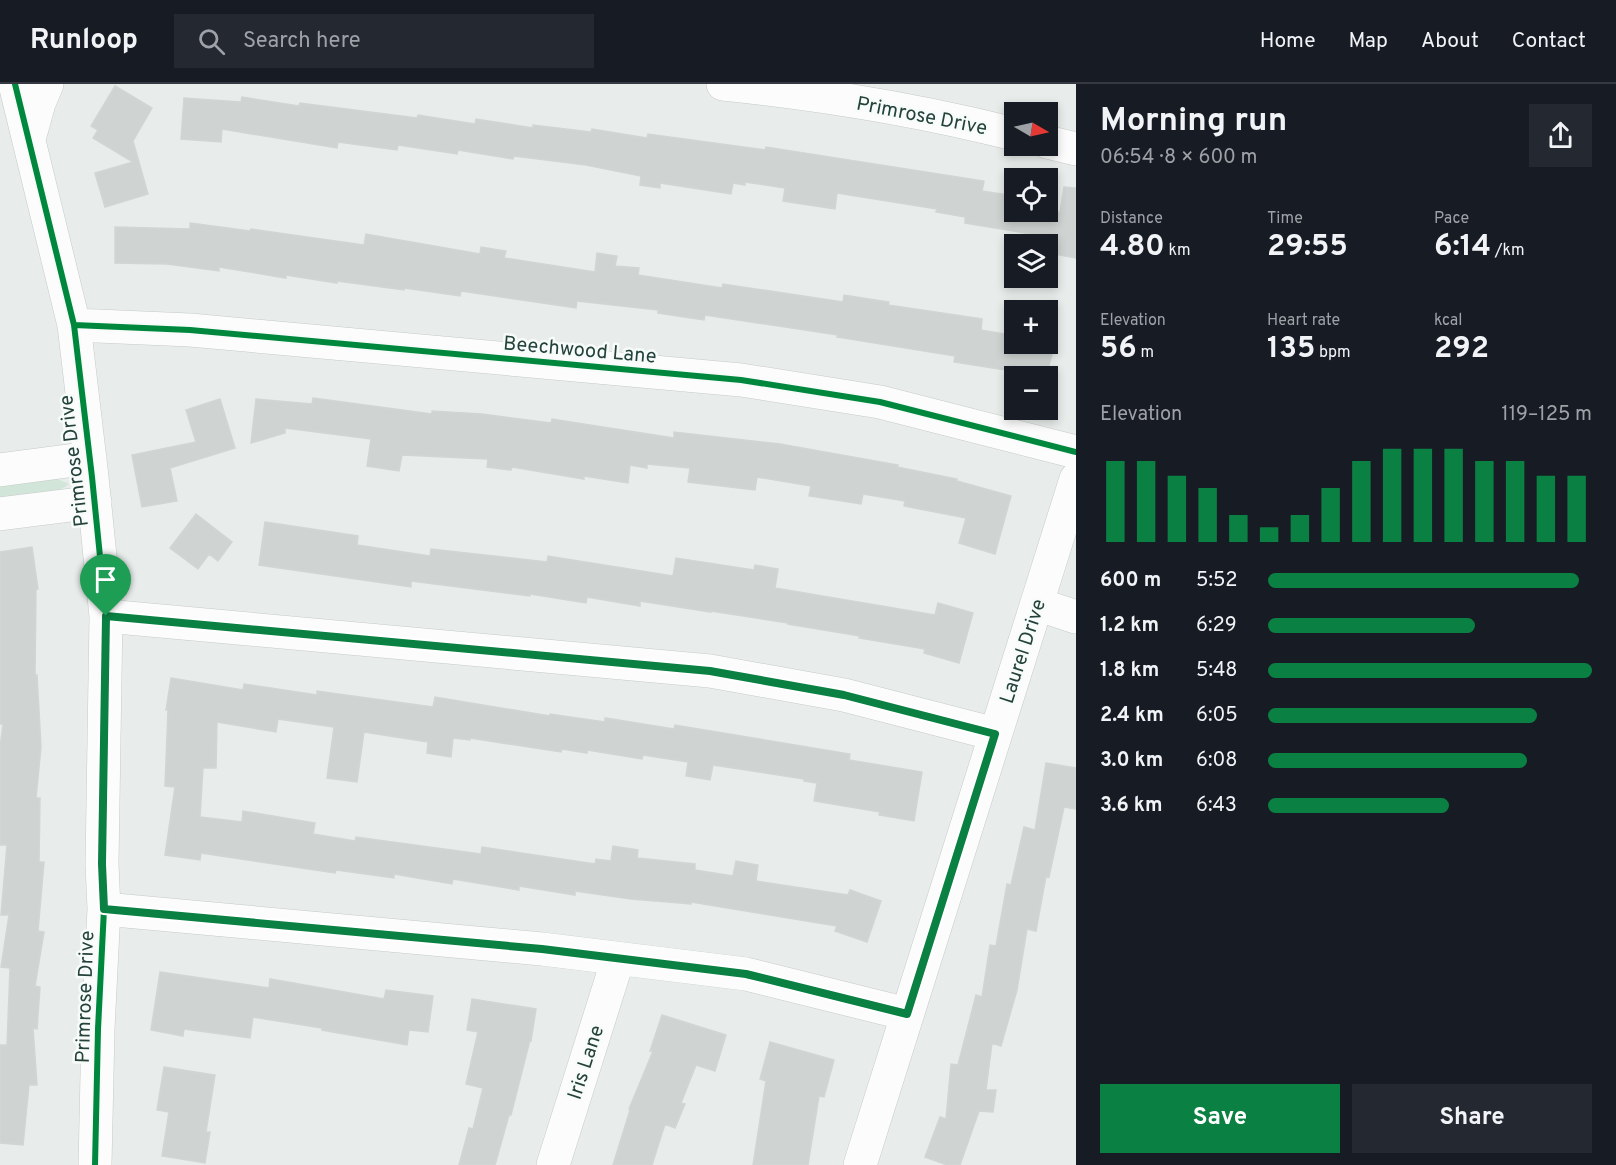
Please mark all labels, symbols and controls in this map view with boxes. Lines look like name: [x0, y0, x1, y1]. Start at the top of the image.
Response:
search box: [174, 14, 594, 68]
text: Runloop: [30, 23, 138, 59]
icon: search: [195, 25, 228, 58]
text: Search here: [243, 28, 361, 55]
text: Home: [1260, 28, 1316, 55]
text: Map: [1349, 28, 1388, 55]
text: About: [1421, 28, 1479, 55]
text: Contact: [1512, 28, 1586, 55]
street label: Primrose Drive: [854, 92, 989, 142]
text: Morning run: [1100, 101, 1287, 143]
north arrow: [1004, 102, 1058, 156]
map controls: [1004, 102, 1058, 420]
button: share: [1529, 104, 1592, 167]
text: 06:54 · 8 × 600 m: [1100, 145, 1258, 171]
button: locate: [1004, 168, 1058, 222]
text: Distance: [1100, 209, 1163, 229]
text: Time: [1267, 209, 1303, 229]
text: Pace: [1434, 209, 1469, 229]
text: 4.80: [1100, 229, 1165, 266]
text: 29:55: [1267, 229, 1348, 266]
text: 6:14: [1434, 229, 1491, 266]
button: layers: [1004, 234, 1058, 288]
text: km: [1165, 241, 1191, 261]
text: /km: [1491, 241, 1525, 261]
button: +: [1004, 300, 1058, 354]
text: Elevation: [1100, 311, 1166, 331]
text: Heart rate: [1267, 311, 1340, 331]
text: kcal: [1434, 311, 1462, 331]
street label: Beechwood Lane: [502, 331, 658, 371]
text: 56: [1100, 331, 1137, 368]
text: 135: [1267, 331, 1315, 368]
text: 292: [1434, 331, 1489, 368]
text: m: [1137, 343, 1154, 363]
text: bpm: [1315, 343, 1351, 363]
button: −: [1004, 366, 1058, 420]
street label: Primrose Drive: [54, 393, 96, 528]
text: Elevation: [1100, 402, 1182, 428]
text: 119–125 m: [1501, 402, 1592, 428]
pin: [80, 554, 131, 616]
icon: arrive: [89, 563, 122, 596]
text: 600 m: [1100, 568, 1161, 594]
text: 5:52: [1196, 568, 1237, 594]
street label: Laurel Drive: [995, 596, 1053, 707]
text: 1.2 km: [1100, 613, 1159, 639]
text: 6:29: [1196, 613, 1237, 639]
text: 1.8 km: [1100, 658, 1159, 684]
text: 5:48: [1196, 658, 1238, 684]
text: 2.4 km: [1100, 703, 1164, 729]
text: 6:05: [1196, 703, 1238, 729]
text: 3.0 km: [1100, 748, 1163, 774]
text: 6:08: [1196, 748, 1238, 774]
text: 3.6 km: [1100, 793, 1162, 819]
text: 6:43: [1196, 793, 1237, 819]
street label: Primrose Drive: [71, 930, 101, 1064]
street label: Iris Lane: [563, 1022, 611, 1103]
button: Save: [1100, 1084, 1340, 1153]
button: Share: [1352, 1084, 1592, 1153]

